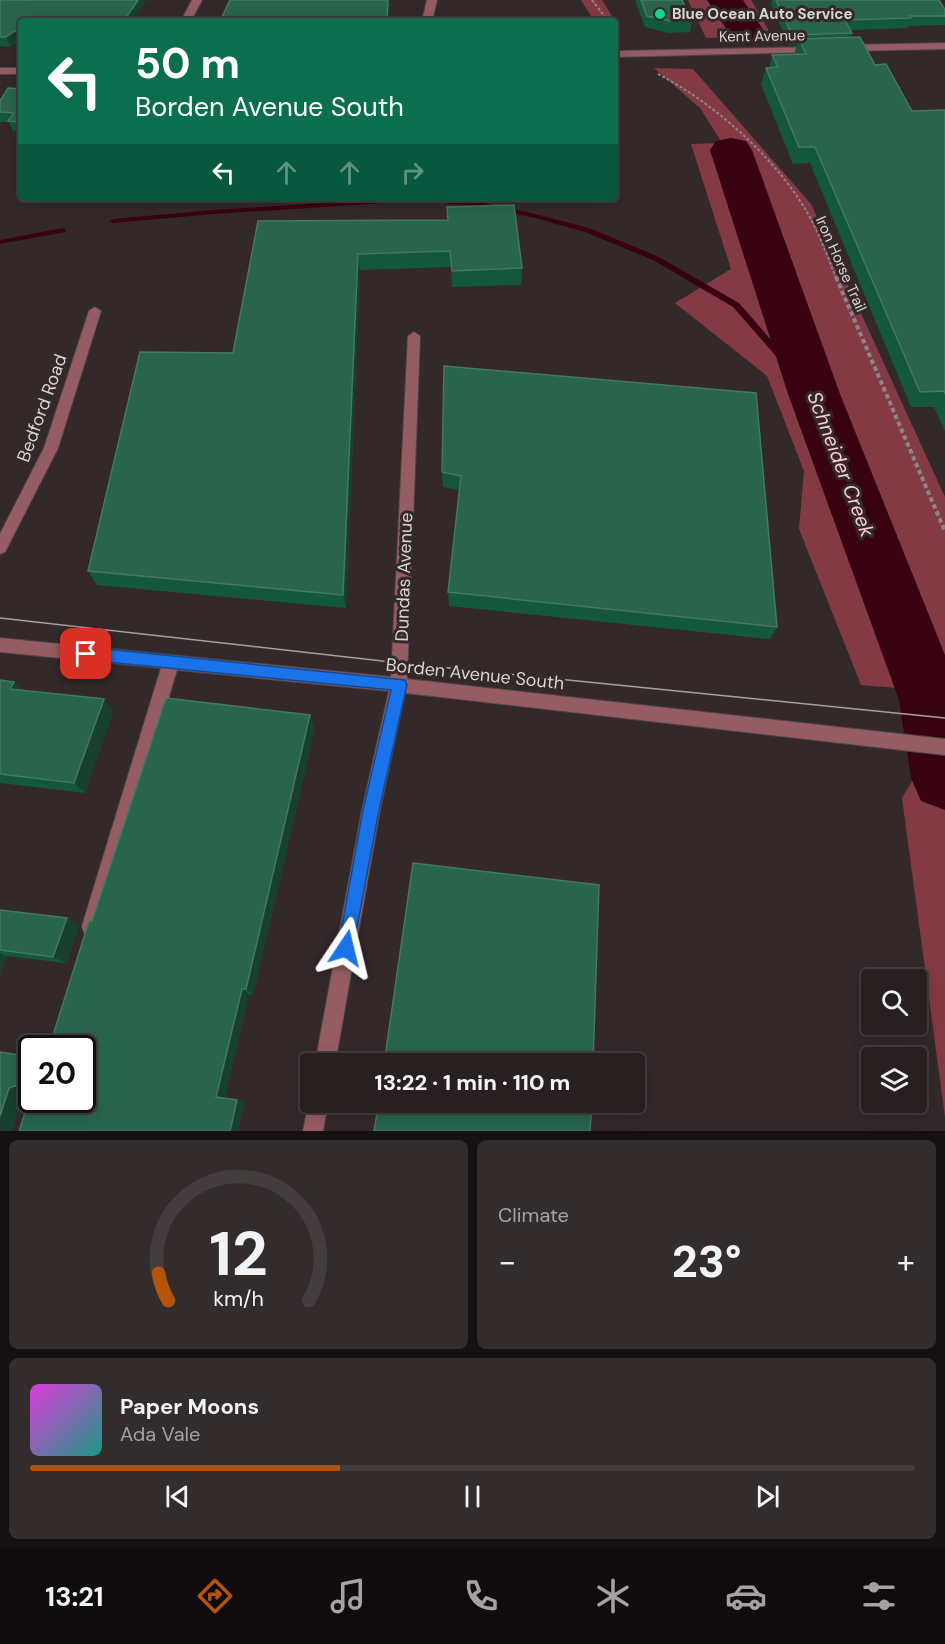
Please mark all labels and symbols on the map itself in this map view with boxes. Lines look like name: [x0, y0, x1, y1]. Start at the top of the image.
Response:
place label: Blue Ocean Auto Service: [672, 4, 853, 24]
marker: Blue Ocean Auto Service: [653, 7, 667, 21]
street label: Kent Avenue: [719, 25, 805, 47]
street label: Iron Horse Trail: [811, 213, 871, 315]
street label: Bedford Road: [11, 351, 73, 465]
water label: Schneider Creek: [801, 388, 881, 541]
street label: Dundas Avenue: [390, 512, 418, 642]
pin: [60, 628, 111, 679]
street label: Borden Avenue South: [385, 653, 565, 695]
position arrow: [314, 916, 378, 980]
speed limit sign: 20: [18, 1035, 96, 1113]

